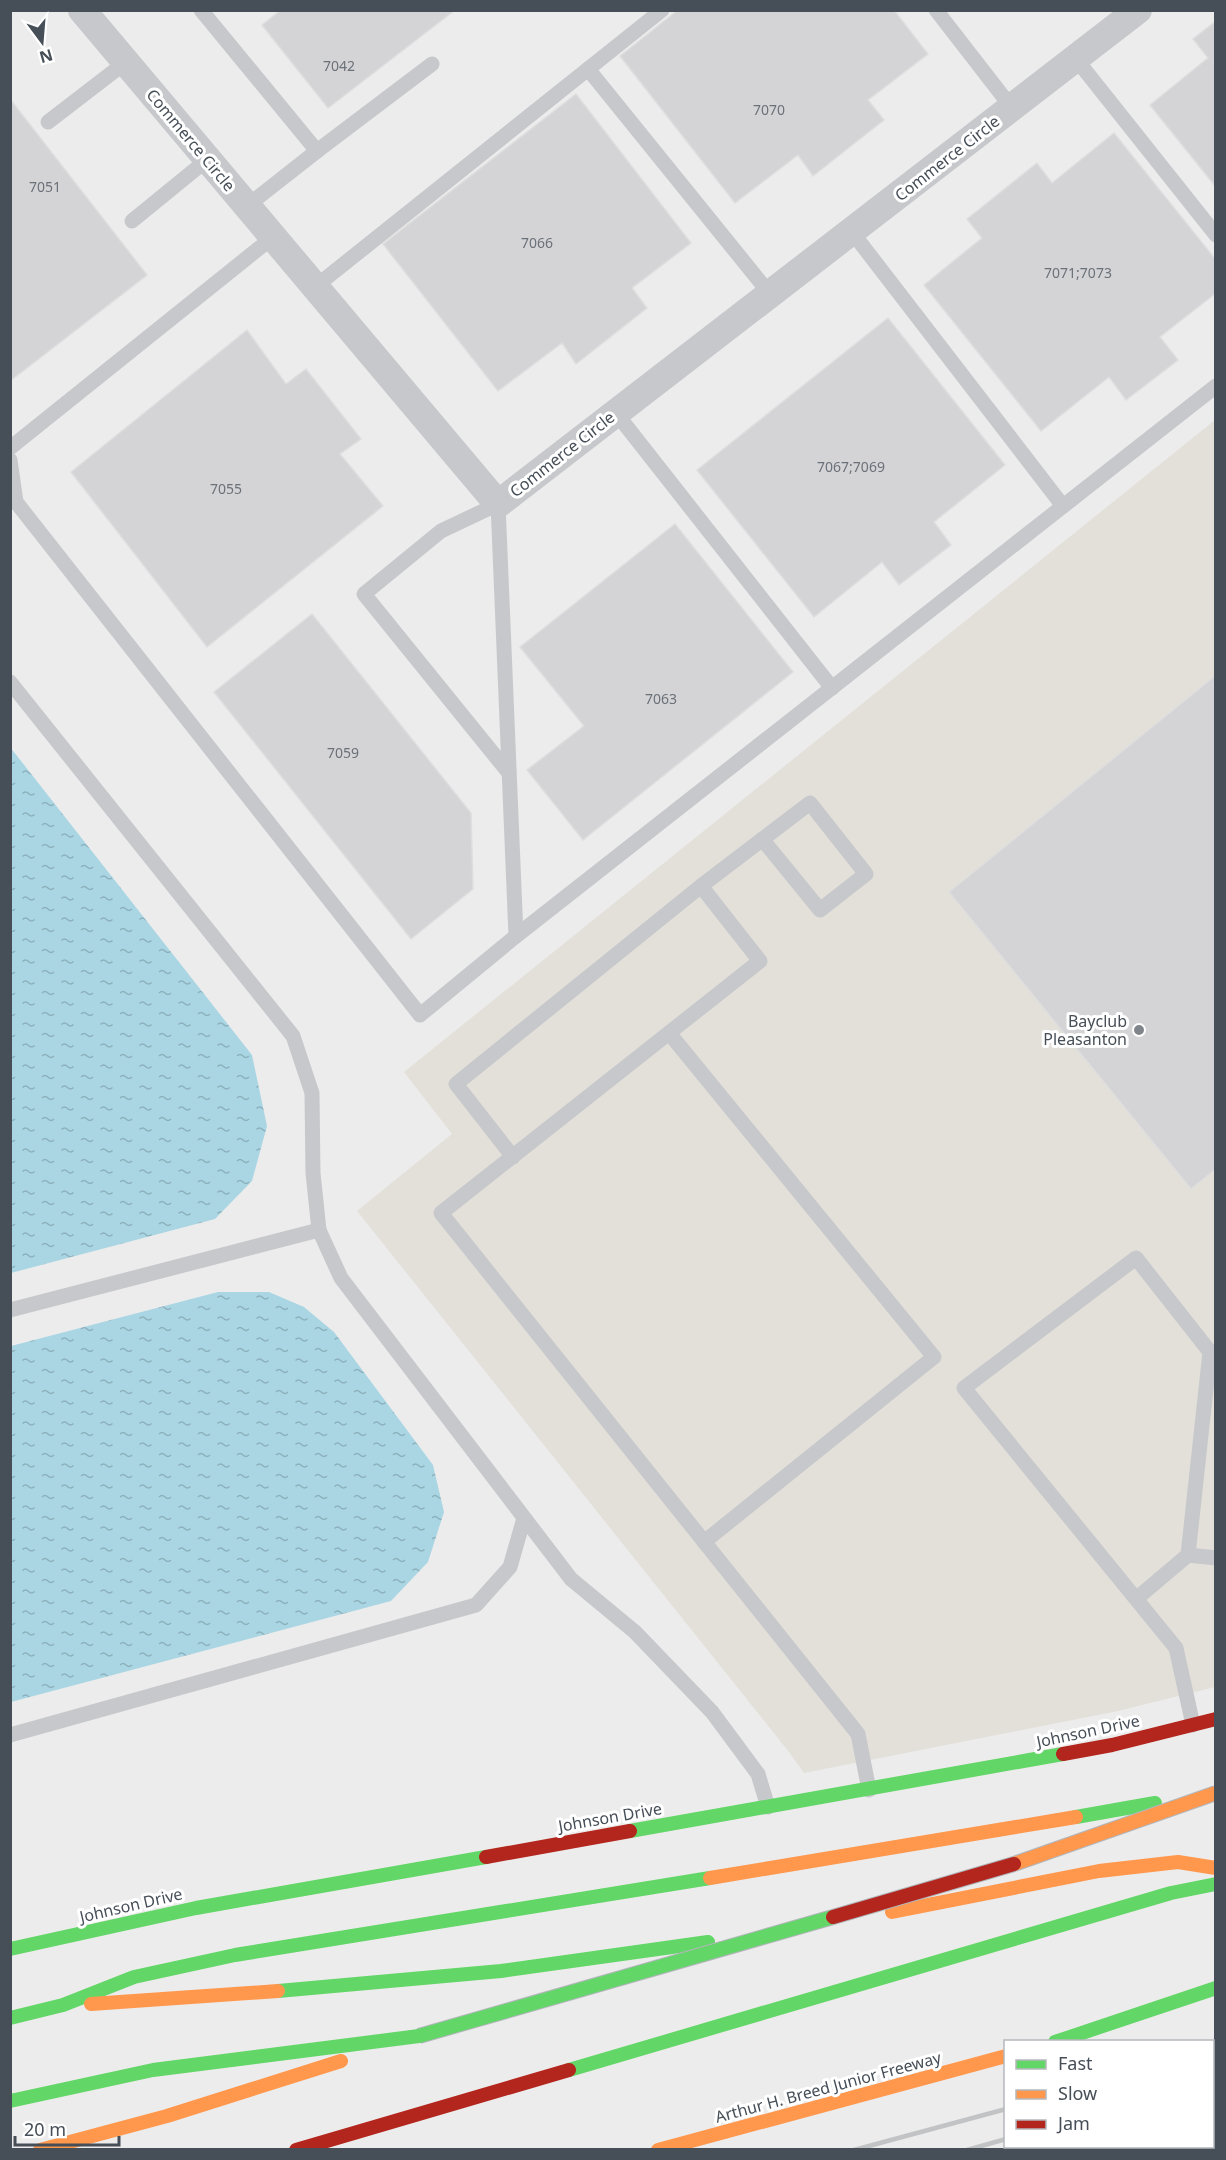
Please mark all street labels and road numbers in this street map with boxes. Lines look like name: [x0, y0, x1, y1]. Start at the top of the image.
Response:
street label: Commerce Circle: [142, 84, 240, 196]
street label: Commerce Circle: [890, 110, 1004, 206]
street label: Commerce Circle: [505, 406, 619, 502]
street label: Johnson Drive: [1033, 1709, 1142, 1753]
street label: Johnson Drive: [555, 1797, 664, 1837]
street label: Johnson Drive: [76, 1882, 185, 1928]
street label: Arthur H. Breed Junior Freeway: [713, 2046, 944, 2128]

